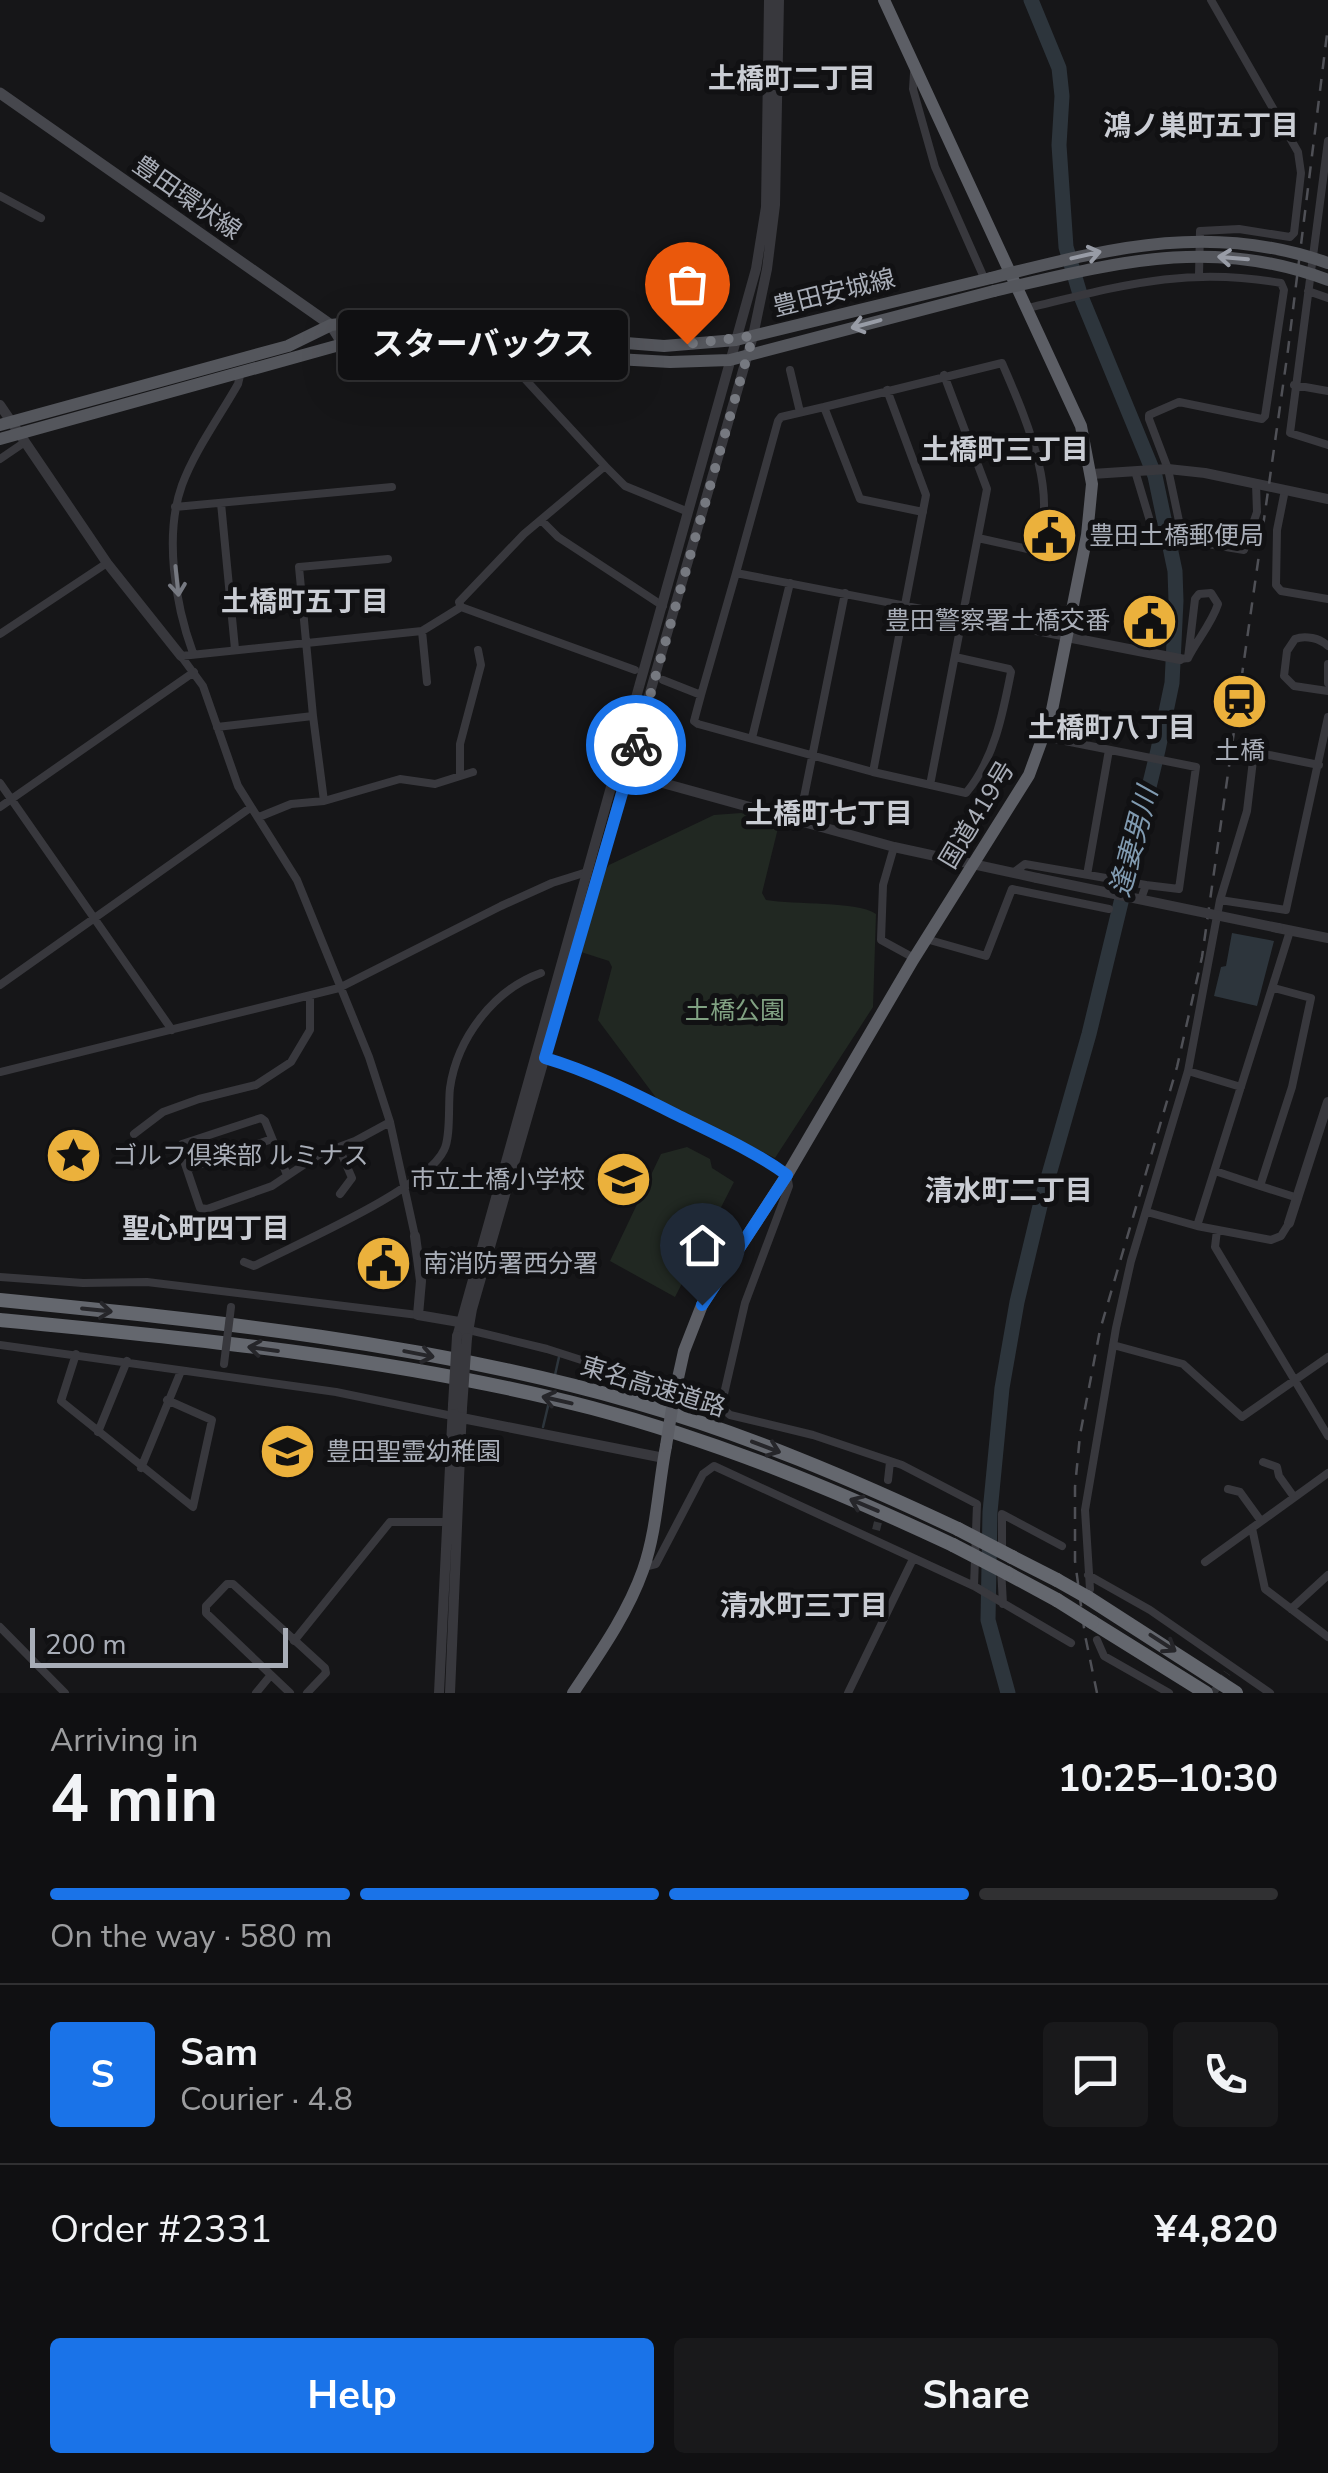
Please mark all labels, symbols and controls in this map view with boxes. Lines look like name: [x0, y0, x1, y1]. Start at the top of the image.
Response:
district label: 土橋町二丁目: [708, 60, 876, 98]
district label: 鴻ノ巣町五丁目: [1103, 107, 1299, 145]
street label: 豊田環状線: [126, 148, 248, 248]
pin: [645, 242, 730, 345]
one-way arrow: [1069, 245, 1101, 263]
one-way arrow: [1218, 248, 1250, 267]
icon: bag: [660, 257, 715, 312]
street label: 豊田安城線: [769, 261, 899, 325]
callout: スターバックス: [337, 309, 627, 379]
one-way arrow: [851, 315, 882, 334]
text: スターバックス: [372, 323, 594, 366]
district label: 土橋町三丁目: [921, 431, 1089, 469]
public building icon: 豊田土橋郵便局: [1020, 506, 1080, 566]
place label: 豊田土橋郵便局: [1089, 519, 1264, 553]
one-way arrow: [168, 564, 187, 596]
district label: 土橋町五丁目: [221, 583, 389, 621]
public building icon: 豊田警察署土橋交番: [1119, 591, 1179, 651]
place label: 豊田警察署土橋交番: [885, 604, 1110, 638]
station icon: 土橋: [1210, 672, 1270, 732]
courier: [586, 695, 686, 795]
district label: 土橋町八丁目: [1028, 709, 1196, 747]
icon: bike: [609, 718, 664, 773]
place label: 土橋: [1215, 734, 1265, 768]
street label: 国道419号: [932, 755, 1022, 875]
water label: 逢妻男川: [1101, 780, 1168, 901]
district label: 土橋町七丁目: [745, 795, 913, 833]
park label: 土橋公園: [685, 994, 785, 1028]
place icon: ゴルフ倶楽部 ルミナス: [43, 1126, 103, 1186]
place label: ゴルフ倶楽部 ルミナス: [112, 1139, 368, 1173]
school or university icon: 市立土橋小学校: [594, 1150, 654, 1210]
place label: 市立土橋小学校: [410, 1163, 585, 1197]
district label: 清水町二丁目: [925, 1172, 1093, 1210]
pin: [660, 1203, 745, 1306]
district label: 聖心町四丁目: [122, 1210, 290, 1248]
icon: home: [675, 1218, 730, 1273]
public building icon: 南消防署西分署: [354, 1234, 414, 1294]
place label: 南消防署西分署: [423, 1247, 598, 1281]
one-way arrow: [80, 1301, 113, 1320]
one-way arrow: [248, 1340, 280, 1358]
one-way arrow: [402, 1345, 435, 1364]
street label: 東名高速道路: [576, 1349, 730, 1425]
one-way arrow: [542, 1390, 574, 1408]
school or university icon: 豊田聖霊幼稚園: [257, 1422, 317, 1482]
place label: 豊田聖霊幼稚園: [326, 1435, 501, 1469]
one-way arrow: [750, 1439, 781, 1457]
one-way arrow: [849, 1494, 880, 1512]
district label: 清水町三丁目: [720, 1587, 888, 1625]
scale bar: [30, 1623, 288, 1668]
text: 200 m: [45, 1626, 127, 1664]
one-way arrow: [1148, 1633, 1176, 1654]
text: Arriving in: [50, 1719, 198, 1762]
text: 10:25–10:30: [1058, 1753, 1278, 1804]
text: 4 min: [50, 1755, 218, 1844]
text: On the way · 580 m: [50, 1915, 332, 1958]
button: chat: [1043, 2022, 1148, 2127]
button: phone: [1173, 2022, 1278, 2127]
text: Sam: [180, 2027, 258, 2078]
text: S: [91, 2049, 114, 2100]
text: Courier · 4.8: [180, 2078, 353, 2121]
text: Order #2331: [50, 2204, 272, 2255]
text: ¥4,820: [1155, 2204, 1278, 2255]
button: Help: [50, 2338, 654, 2453]
button: Share: [674, 2338, 1278, 2453]

